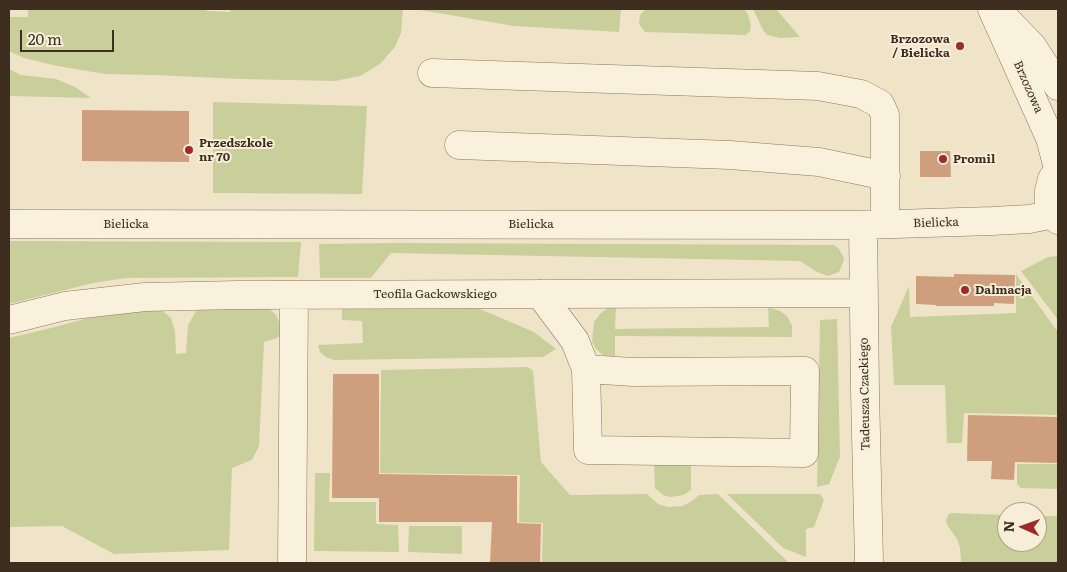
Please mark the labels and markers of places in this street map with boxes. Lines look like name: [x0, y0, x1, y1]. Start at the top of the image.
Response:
place label: Brzozowa / Bielicka: [890, 32, 950, 60]
marker: Brzozowa / Bielicka: [954, 40, 966, 52]
place label: Przedszkole nr 70: [199, 136, 273, 164]
marker: Przedszkole nr 70: [183, 144, 195, 156]
place label: Promil: [953, 152, 995, 166]
marker: Promil: [937, 153, 949, 165]
place label: Dalmacja: [975, 283, 1032, 297]
marker: Dalmacja: [959, 284, 971, 296]

